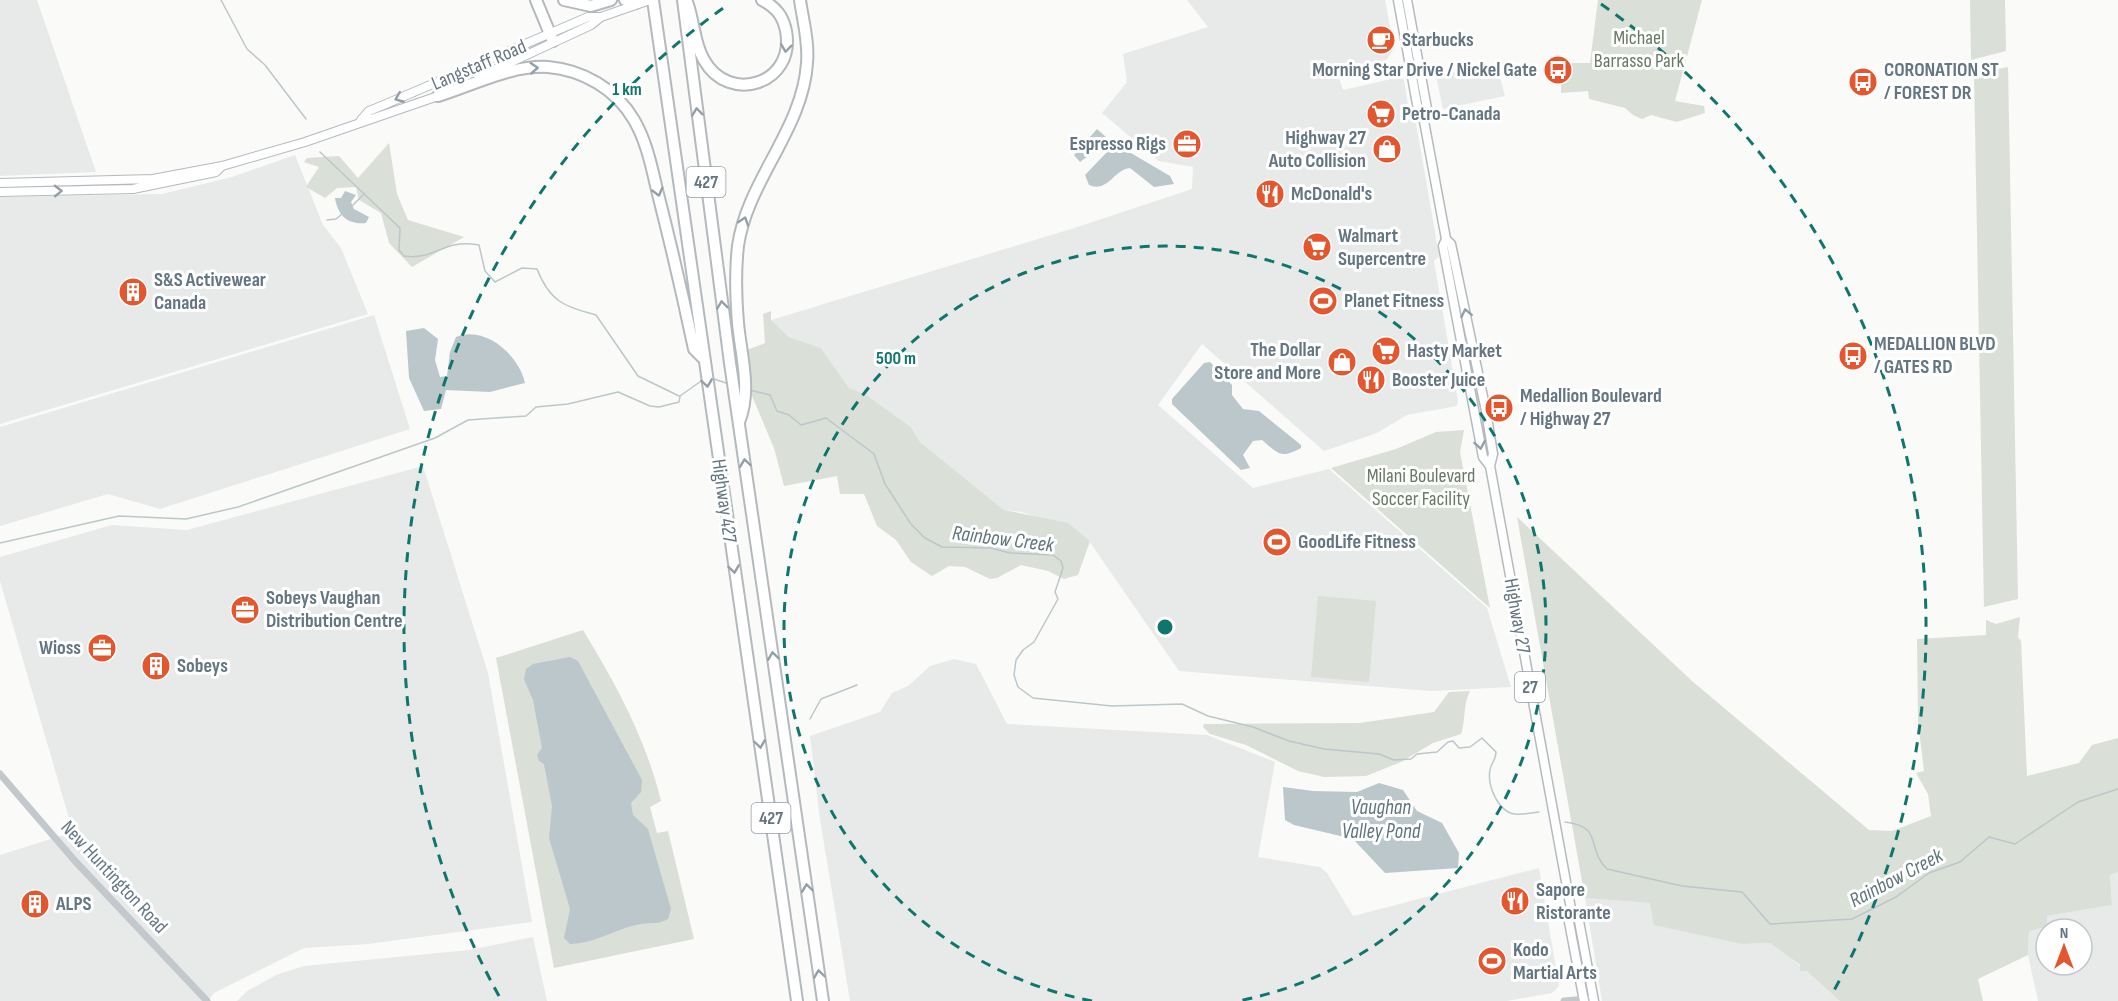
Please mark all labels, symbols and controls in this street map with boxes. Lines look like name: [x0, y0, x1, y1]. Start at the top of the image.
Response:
cafe icon: Starbucks: [1365, 24, 1397, 56]
park label: Michael Barrasso Park: [1594, 26, 1685, 73]
place label: Starbucks: [1402, 28, 1474, 52]
street label: Langstaff Road: [428, 34, 530, 96]
one-way arrow: [780, 43, 793, 53]
bus stop icon: Morning Star Drive / Nickel Gate: [1542, 54, 1574, 86]
place label: Morning Star Drive / Nickel Gate: [1312, 58, 1537, 82]
place label: CORONATION ST / FOREST DR: [1884, 58, 1999, 105]
one-way arrow: [530, 62, 539, 75]
bus stop icon: CORONATION ST / FOREST DR: [1847, 66, 1879, 98]
text: 1 km: [612, 79, 642, 100]
one-way arrow: [395, 91, 406, 103]
supermarket icon: Petro-Canada: [1365, 98, 1397, 130]
place label: Petro-Canada: [1402, 102, 1501, 126]
one-way arrow: [692, 107, 704, 116]
place label: Highway 27 Auto Collision: [1268, 126, 1366, 173]
office icon: Espresso Rigs: [1171, 128, 1203, 160]
place label: Espresso Rigs: [1069, 132, 1166, 156]
shop icon: Highway 27 Auto Collision: [1371, 133, 1403, 165]
road number: 427: [686, 167, 726, 197]
restaurant icon: McDonald's: [1254, 178, 1286, 210]
place label: McDonald's: [1291, 182, 1373, 206]
one-way arrow: [54, 184, 63, 197]
one-way arrow: [650, 187, 663, 197]
one-way arrow: [737, 216, 750, 227]
place label: Walmart Supercentre: [1338, 224, 1426, 271]
supermarket icon: Walmart Supercentre: [1301, 231, 1333, 263]
place label: S&S Activewear Canada: [154, 268, 266, 315]
building icon: S&S Activewear Canada: [117, 276, 149, 308]
sports icon: Planet Fitness: [1307, 285, 1339, 317]
place label: Planet Fitness: [1344, 289, 1444, 313]
one-way arrow: [717, 300, 729, 310]
one-way arrow: [1460, 308, 1473, 318]
place label: MEDALLION BLVD / GATES RD: [1874, 332, 1996, 379]
supermarket icon: Hasty Market: [1370, 335, 1402, 367]
place label: The Dollar Store and More: [1214, 338, 1321, 385]
place label: Hasty Market: [1407, 339, 1502, 363]
bus stop icon: MEDALLION BLVD / GATES RD: [1837, 340, 1869, 372]
shop icon: The Dollar Store and More: [1326, 346, 1358, 378]
text: 500 m: [876, 348, 916, 369]
restaurant icon: Booster Juice: [1355, 364, 1387, 396]
place label: Booster Juice: [1392, 368, 1485, 392]
one-way arrow: [700, 378, 712, 387]
place label: Medallion Boulevard / Highway 27: [1520, 384, 1662, 431]
bus stop icon: Medallion Boulevard / Highway 27: [1483, 392, 1515, 424]
one-way arrow: [1474, 441, 1486, 450]
street label: Highway 427: [706, 457, 742, 545]
one-way arrow: [739, 458, 751, 467]
park label: Milani Boulevard Soccer Facility: [1367, 464, 1475, 511]
water label: Rainbow Creek: [951, 520, 1056, 558]
sports icon: GoodLife Fitness: [1261, 526, 1293, 558]
place label: GoodLife Fitness: [1298, 530, 1416, 554]
one-way arrow: [728, 565, 740, 574]
street label: Highway 27: [1499, 576, 1535, 656]
place label: Sobeys Vaughan Distribution Centre: [266, 586, 403, 633]
office icon: Sobeys Vaughan Distribution Centre: [229, 594, 261, 626]
centre of rings: [1155, 617, 1175, 637]
office icon: Wioss: [86, 632, 118, 664]
place label: Wioss: [39, 636, 81, 660]
building icon: Sobeys: [140, 650, 172, 682]
one-way arrow: [767, 651, 779, 660]
place label: Sobeys: [177, 654, 228, 678]
road number: 27: [1515, 672, 1545, 702]
one-way arrow: [753, 740, 765, 749]
water label: Vaughan Valley Pond: [1342, 795, 1422, 844]
road number: 427: [752, 803, 790, 833]
street label: New Huntington Road: [56, 816, 172, 938]
water label: Rainbow Creek: [1845, 842, 1948, 913]
place label: Sapore Ristorante: [1536, 878, 1611, 925]
one-way arrow: [801, 884, 813, 893]
restaurant icon: Sapore Ristorante: [1499, 885, 1531, 917]
building icon: ALPS: [19, 888, 51, 920]
place label: ALPS: [55, 892, 92, 916]
north arrow: [2034, 917, 2094, 977]
text: N: [2060, 924, 2068, 943]
place label: Kodo Martial Arts: [1513, 938, 1597, 985]
sports icon: Kodo Martial Arts: [1476, 945, 1508, 977]
one-way arrow: [814, 969, 826, 978]

